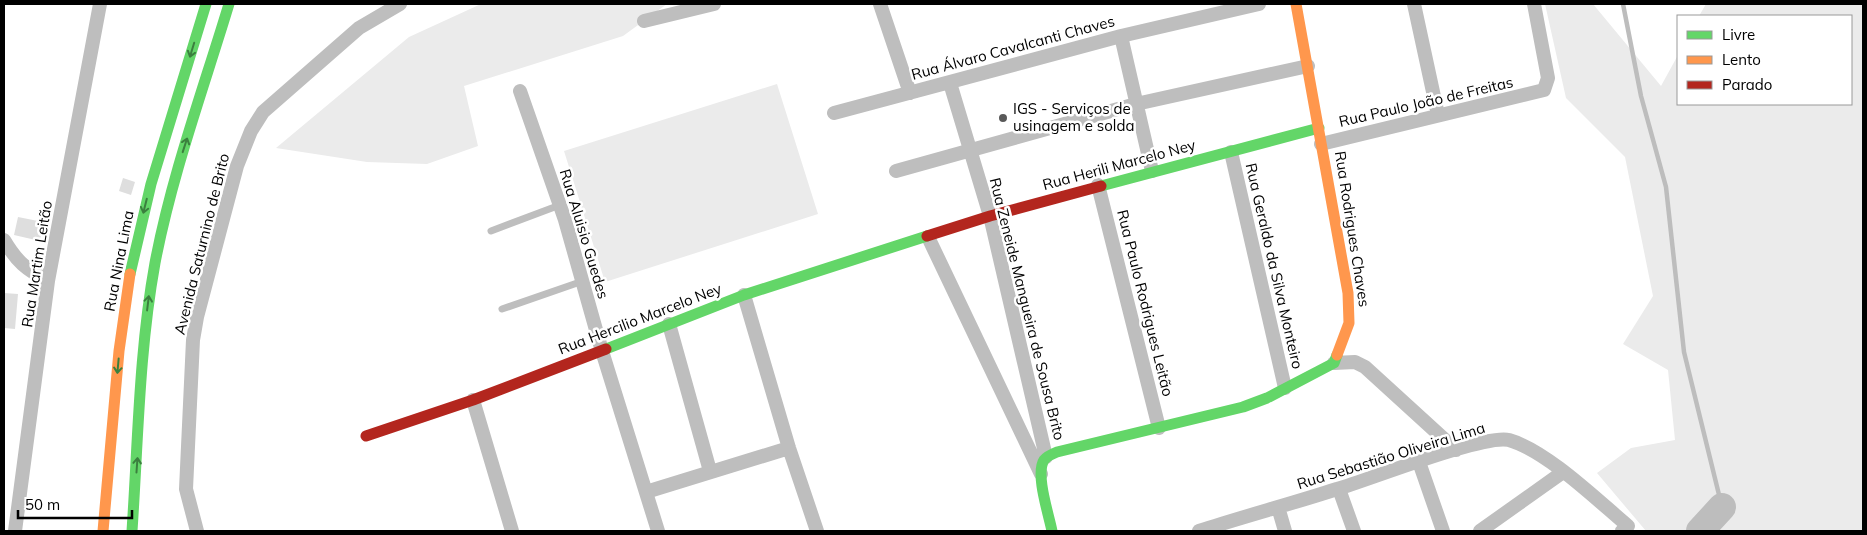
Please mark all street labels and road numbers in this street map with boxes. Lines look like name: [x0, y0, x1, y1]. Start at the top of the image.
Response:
street label: Rua Álvaro Cavalcanti Chaves: [909, 11, 1117, 84]
street label: Rua Paulo João de Freitas: [1337, 72, 1515, 131]
street label: Rua Herili Marcelo Ney: [1040, 135, 1197, 194]
street label: Rua Rodrigues Chaves: [1331, 150, 1374, 308]
street label: Avenida Saturnino de Brito: [170, 151, 233, 337]
street label: Rua Geraldo da Silva Monteiro: [1242, 161, 1307, 371]
street label: Rua Aluisio Guedes: [556, 167, 613, 301]
street label: Rua Zeneide Mangueira de Sousa Brito: [986, 176, 1069, 442]
street label: Rua Martim Leitão: [17, 199, 56, 329]
street label: Rua Paulo Rodrigues Leitão: [1113, 208, 1178, 398]
street label: Rua Nina Lima: [99, 209, 138, 313]
street label: Rua Hercilio Marcelo Ney: [555, 279, 724, 358]
street label: Rua Sebastião Oliveira Lima: [1295, 418, 1487, 493]

